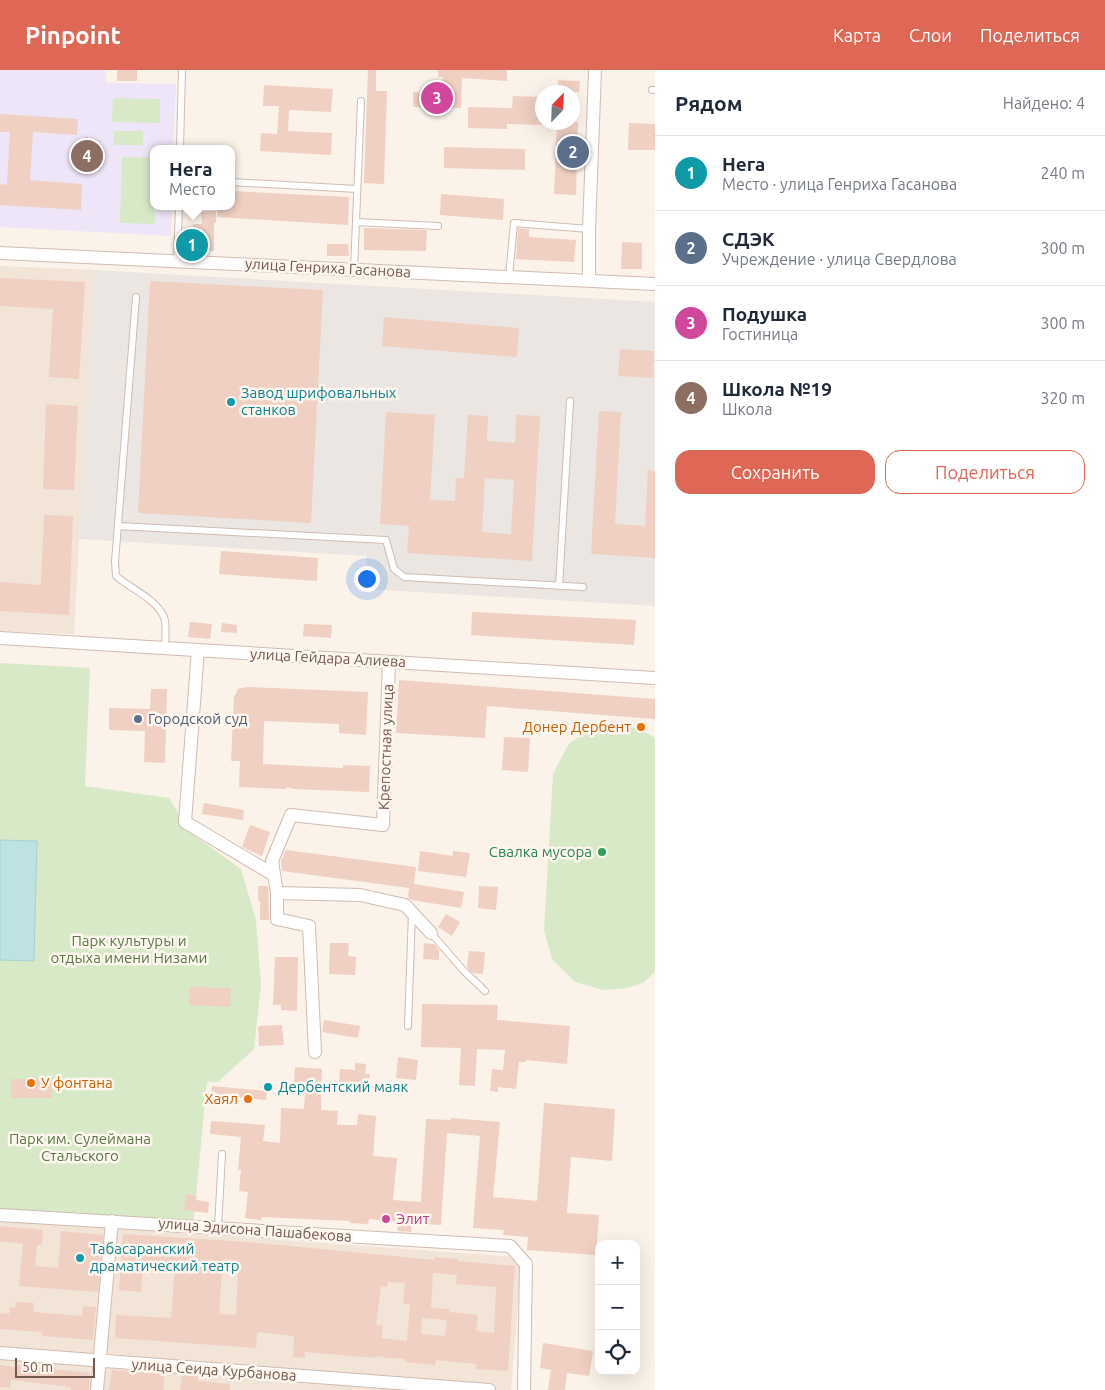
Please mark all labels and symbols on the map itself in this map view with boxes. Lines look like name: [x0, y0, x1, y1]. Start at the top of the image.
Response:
pin: 3: [421, 79, 453, 117]
north arrow: [535, 85, 580, 130]
pin: 2: [557, 133, 589, 171]
pin: 4: [71, 137, 103, 175]
pin: 1: [176, 226, 208, 264]
street label: улица Генриха Гасанова: [245, 255, 411, 280]
place label: Завод шрифовальных станков: [241, 384, 397, 418]
marker: Завод шрифовальных станков: [225, 396, 237, 408]
your location: [354, 566, 380, 592]
street label: улица Гейдара Алиева: [250, 645, 406, 670]
street label: Крепостная улица: [375, 684, 396, 810]
place label: Городской суд: [148, 710, 248, 727]
marker: Городской суд: [132, 713, 144, 725]
place label: Донер Дербент: [523, 718, 631, 735]
marker: Донер Дербент: [635, 721, 647, 733]
place label: Свалка мусора: [489, 843, 592, 860]
marker: Свалка мусора: [596, 846, 608, 858]
park label: Парк культуры и отдыха имени Низами: [51, 932, 207, 966]
place label: У фонтана: [41, 1074, 113, 1091]
marker: У фонтана: [25, 1077, 37, 1089]
place label: Дербентский маяк: [278, 1078, 409, 1095]
marker: Дербентский маяк: [262, 1081, 274, 1093]
place label: Хаял: [204, 1090, 238, 1107]
marker: Хаял: [242, 1093, 254, 1105]
park label: Парк им. Сулеймана Стальского: [9, 1130, 151, 1164]
place label: Элит: [396, 1210, 430, 1227]
marker: Элит: [380, 1213, 392, 1225]
street label: улица Эдисона Пашабекова: [158, 1214, 352, 1245]
place label: Табасаранский драматический театр: [90, 1240, 240, 1274]
marker: Табасаранский драматический театр: [74, 1252, 86, 1264]
scale bar: [15, 1355, 95, 1378]
street label: улица Сеида Курбанова: [131, 1355, 297, 1384]

